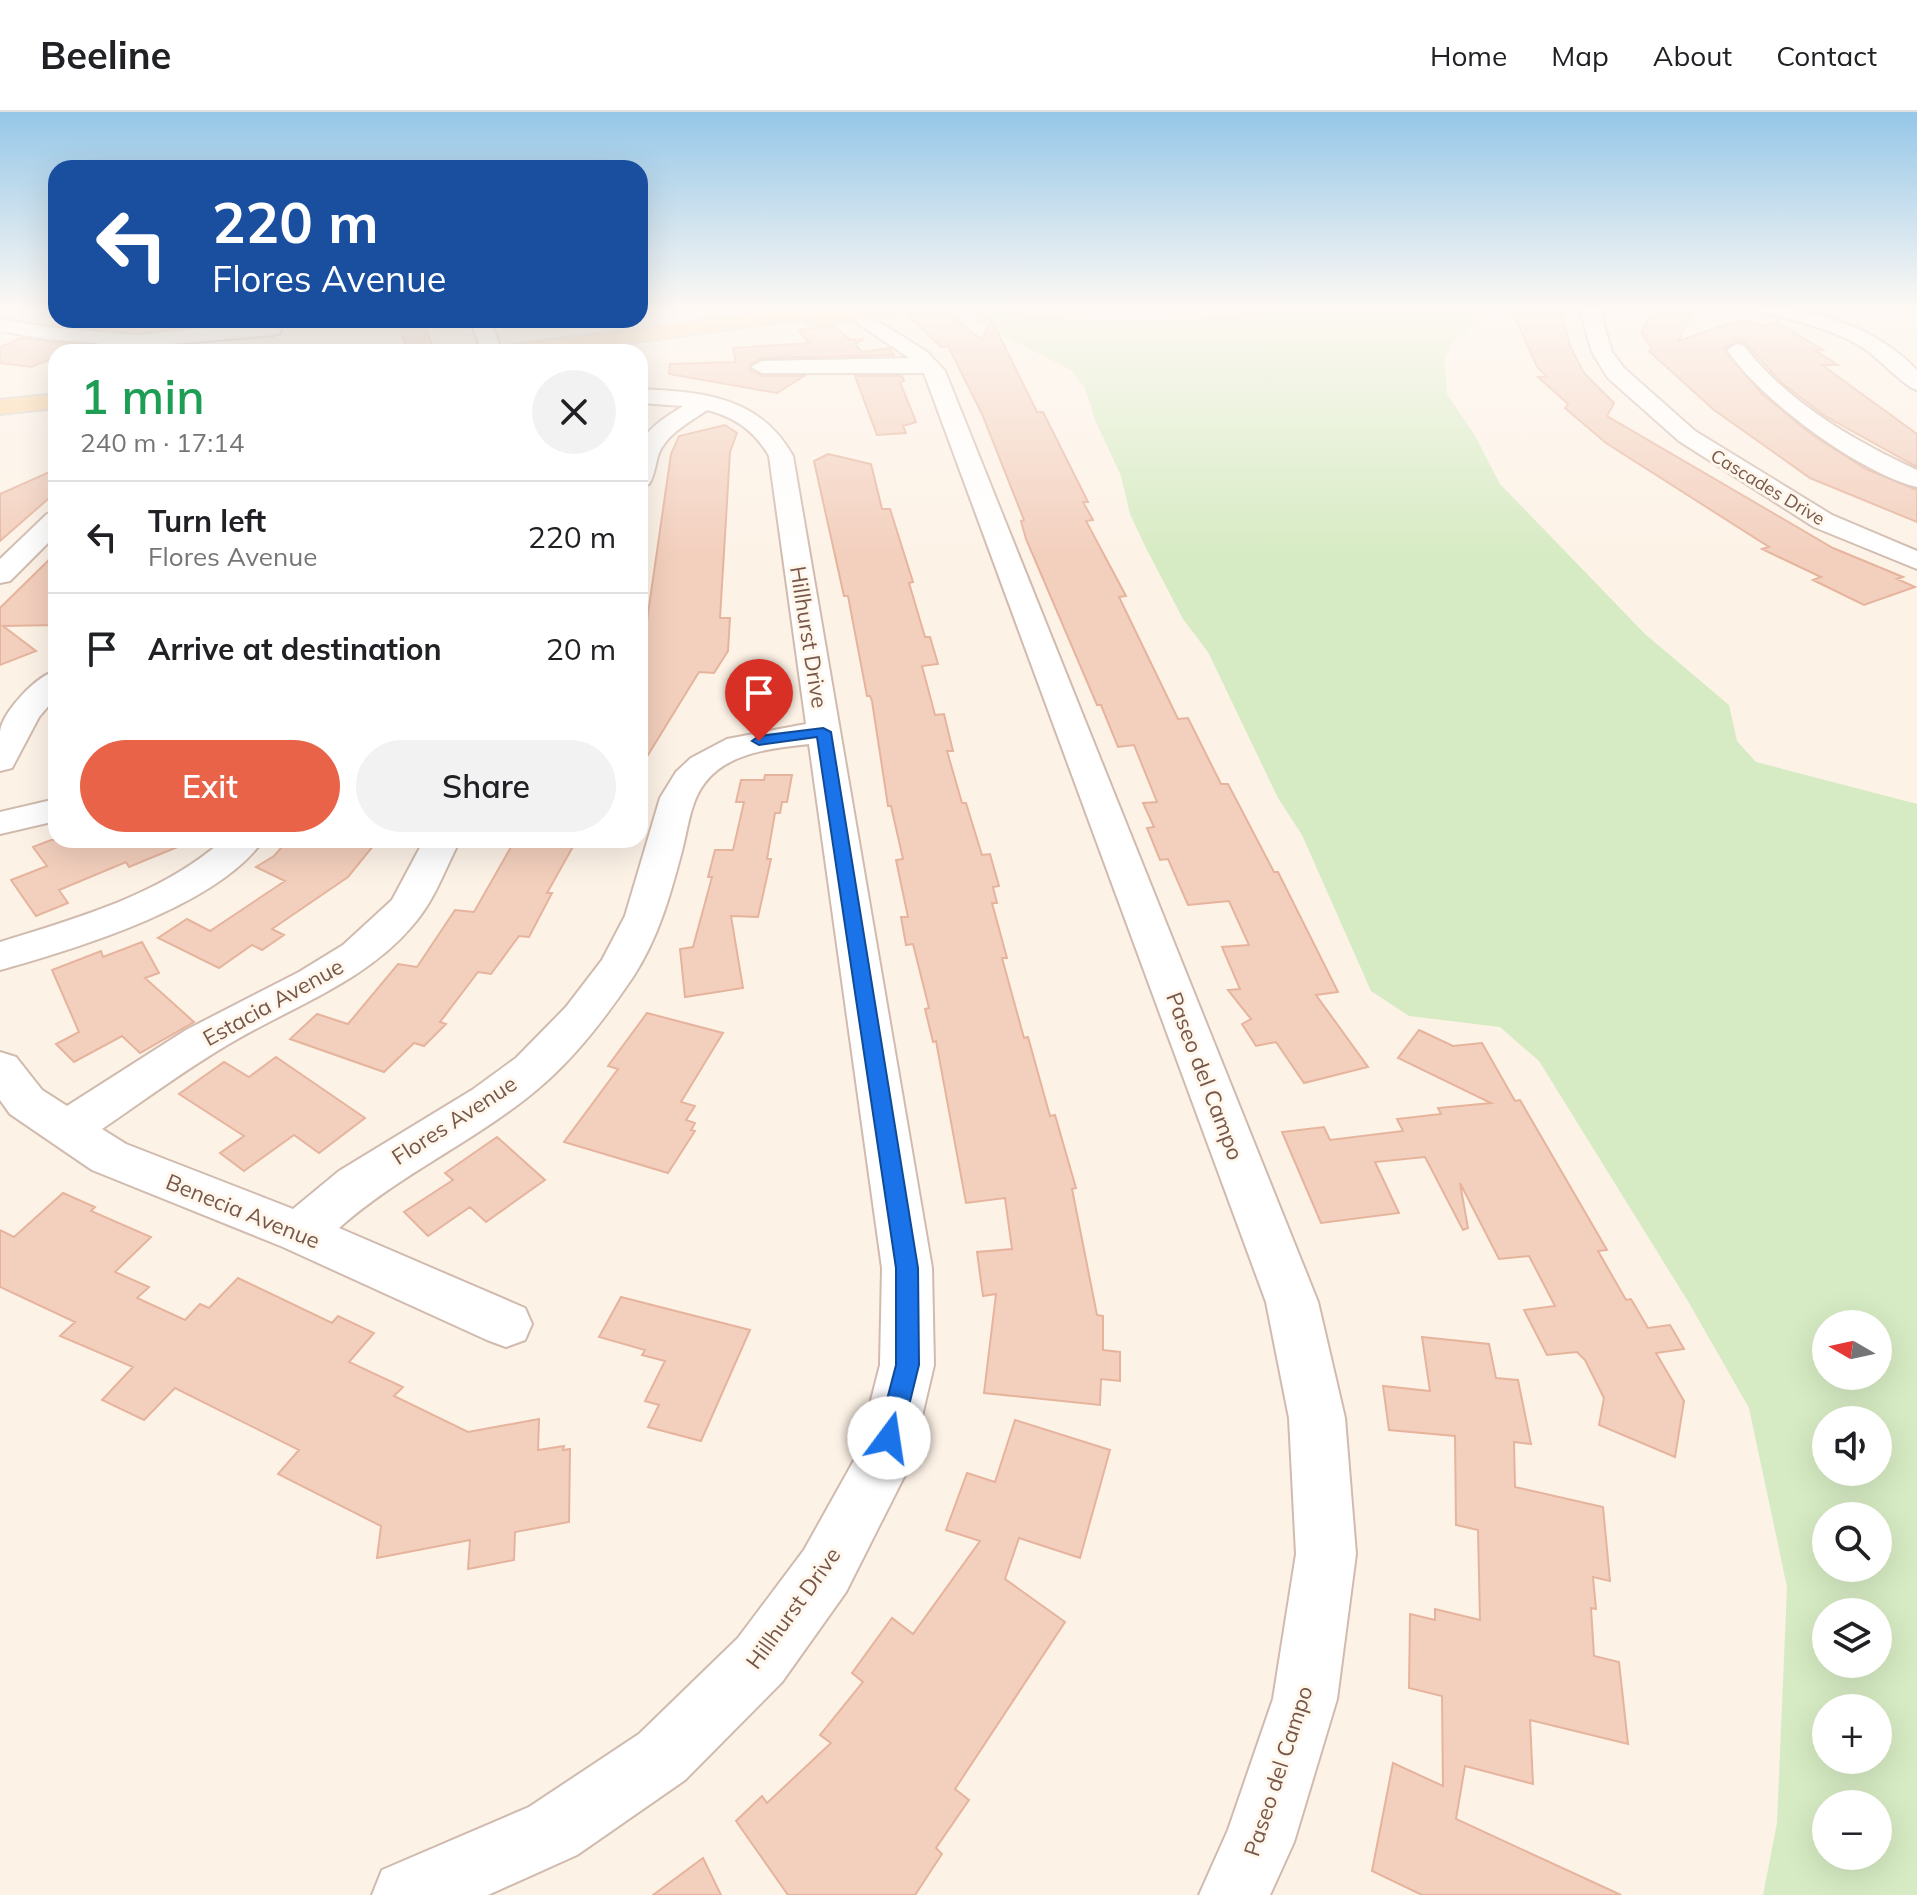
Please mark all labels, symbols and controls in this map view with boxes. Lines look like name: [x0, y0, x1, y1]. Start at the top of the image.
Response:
text: Beeline: [40, 31, 171, 79]
text: Home: [1430, 38, 1507, 73]
text: Map: [1551, 38, 1609, 73]
text: About: [1653, 38, 1732, 73]
text: Contact: [1776, 38, 1877, 73]
text: 220 m: [212, 187, 379, 257]
icon: left: [80, 192, 184, 296]
text: Flores Avenue: [212, 256, 446, 301]
text: 1 min: [80, 366, 205, 426]
button: close: [532, 370, 616, 454]
text: 240 m · 17:14: [80, 426, 244, 459]
street label: Cascades Drive: [1707, 444, 1829, 530]
text: Turn left: [148, 502, 266, 540]
icon: left: [80, 515, 124, 559]
text: 220 m: [528, 518, 616, 556]
text: Flores Avenue: [148, 540, 317, 573]
street label: Hillhurst Drive: [784, 564, 834, 710]
icon: arrive: [80, 627, 124, 671]
text: Arrive at destination: [148, 630, 442, 668]
text: 20 m: [546, 630, 616, 668]
pin: [725, 659, 793, 741]
icon: arrive: [737, 671, 781, 715]
button: Exit: [80, 740, 340, 832]
button: Share: [356, 740, 616, 832]
street label: Estacia Avenue: [198, 952, 348, 1052]
street label: Paseo del Campo: [1160, 988, 1250, 1164]
street label: Flores Avenue: [386, 1069, 522, 1171]
street label: Benecia Avenue: [162, 1167, 324, 1255]
north arrow: [1812, 1310, 1892, 1390]
map controls: [1812, 1310, 1892, 1870]
position arrow: [847, 1396, 931, 1480]
button: sound: [1812, 1406, 1892, 1486]
button: search: [1812, 1502, 1892, 1582]
street label: Hillhurst Drive: [740, 1542, 846, 1674]
button: layers: [1812, 1598, 1892, 1678]
street label: Paseo del Campo: [1237, 1682, 1319, 1860]
button: +: [1812, 1694, 1892, 1774]
button: −: [1812, 1790, 1892, 1870]

